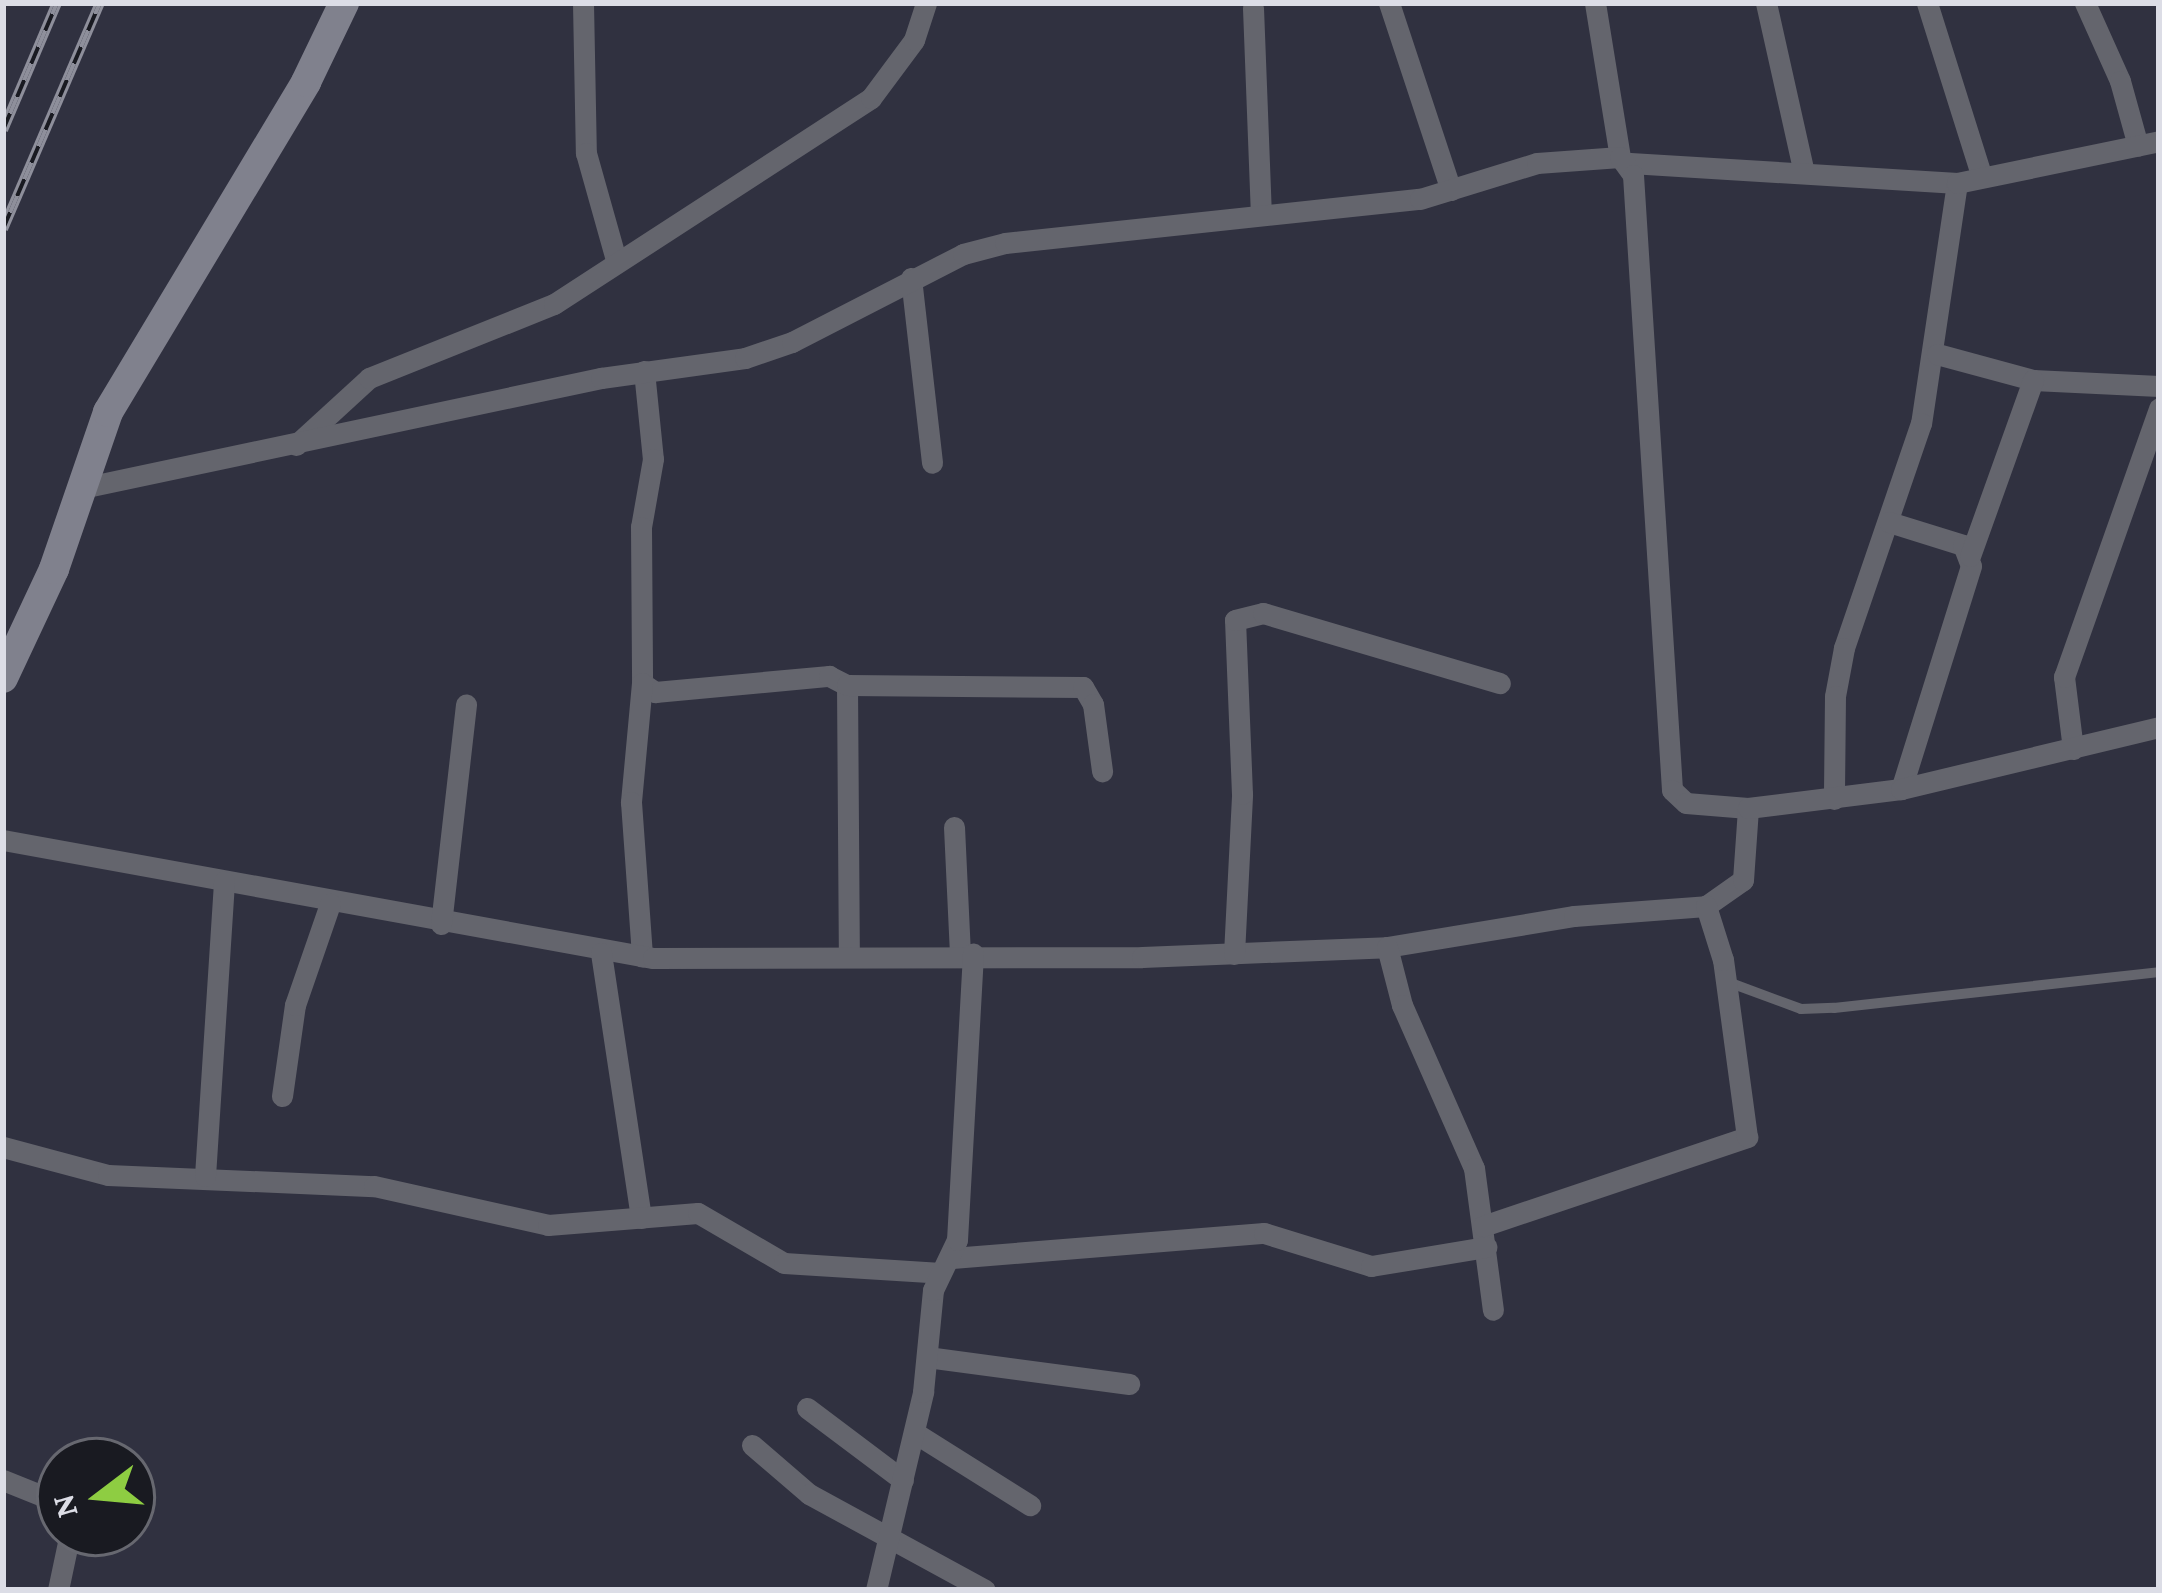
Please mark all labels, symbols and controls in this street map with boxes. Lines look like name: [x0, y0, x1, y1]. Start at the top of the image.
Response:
north arrow: [36, 1437, 156, 1557]
text: N: [43, 1490, 85, 1522]

